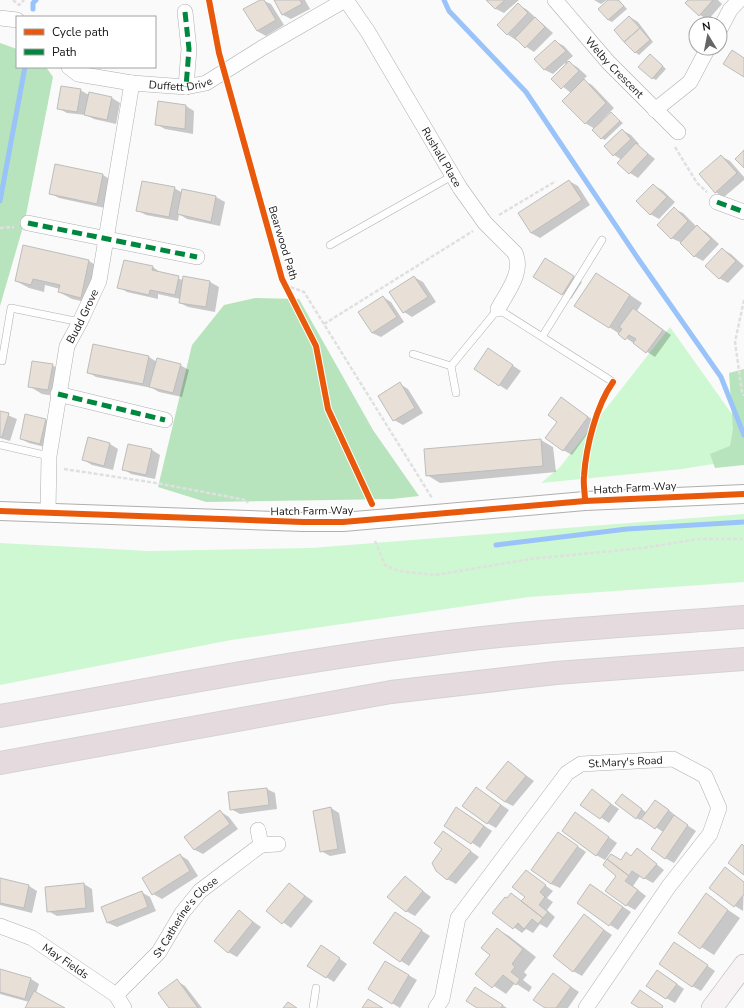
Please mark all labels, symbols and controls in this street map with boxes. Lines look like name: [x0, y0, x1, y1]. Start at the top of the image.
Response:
legend: [16, 16, 156, 68]
north arrow: [688, 16, 728, 56]
text: N: [701, 19, 712, 35]
text: Cycle path: [52, 24, 109, 40]
street label: Welby Crescent: [582, 34, 647, 101]
text: Path: [52, 44, 77, 60]
street label: Duffett Drive: [148, 73, 215, 95]
street label: Rushall Place: [418, 124, 465, 190]
street label: Bearwood Path: [265, 204, 301, 282]
street label: Budd Grove: [62, 286, 102, 346]
street label: Hatch Farm Way: [593, 478, 677, 498]
street label: Hatch Farm Way: [270, 503, 354, 519]
street label: St.Mary's Road: [588, 752, 663, 771]
street label: St Catherine's Close: [150, 873, 221, 961]
street label: May Fields: [40, 940, 92, 982]

